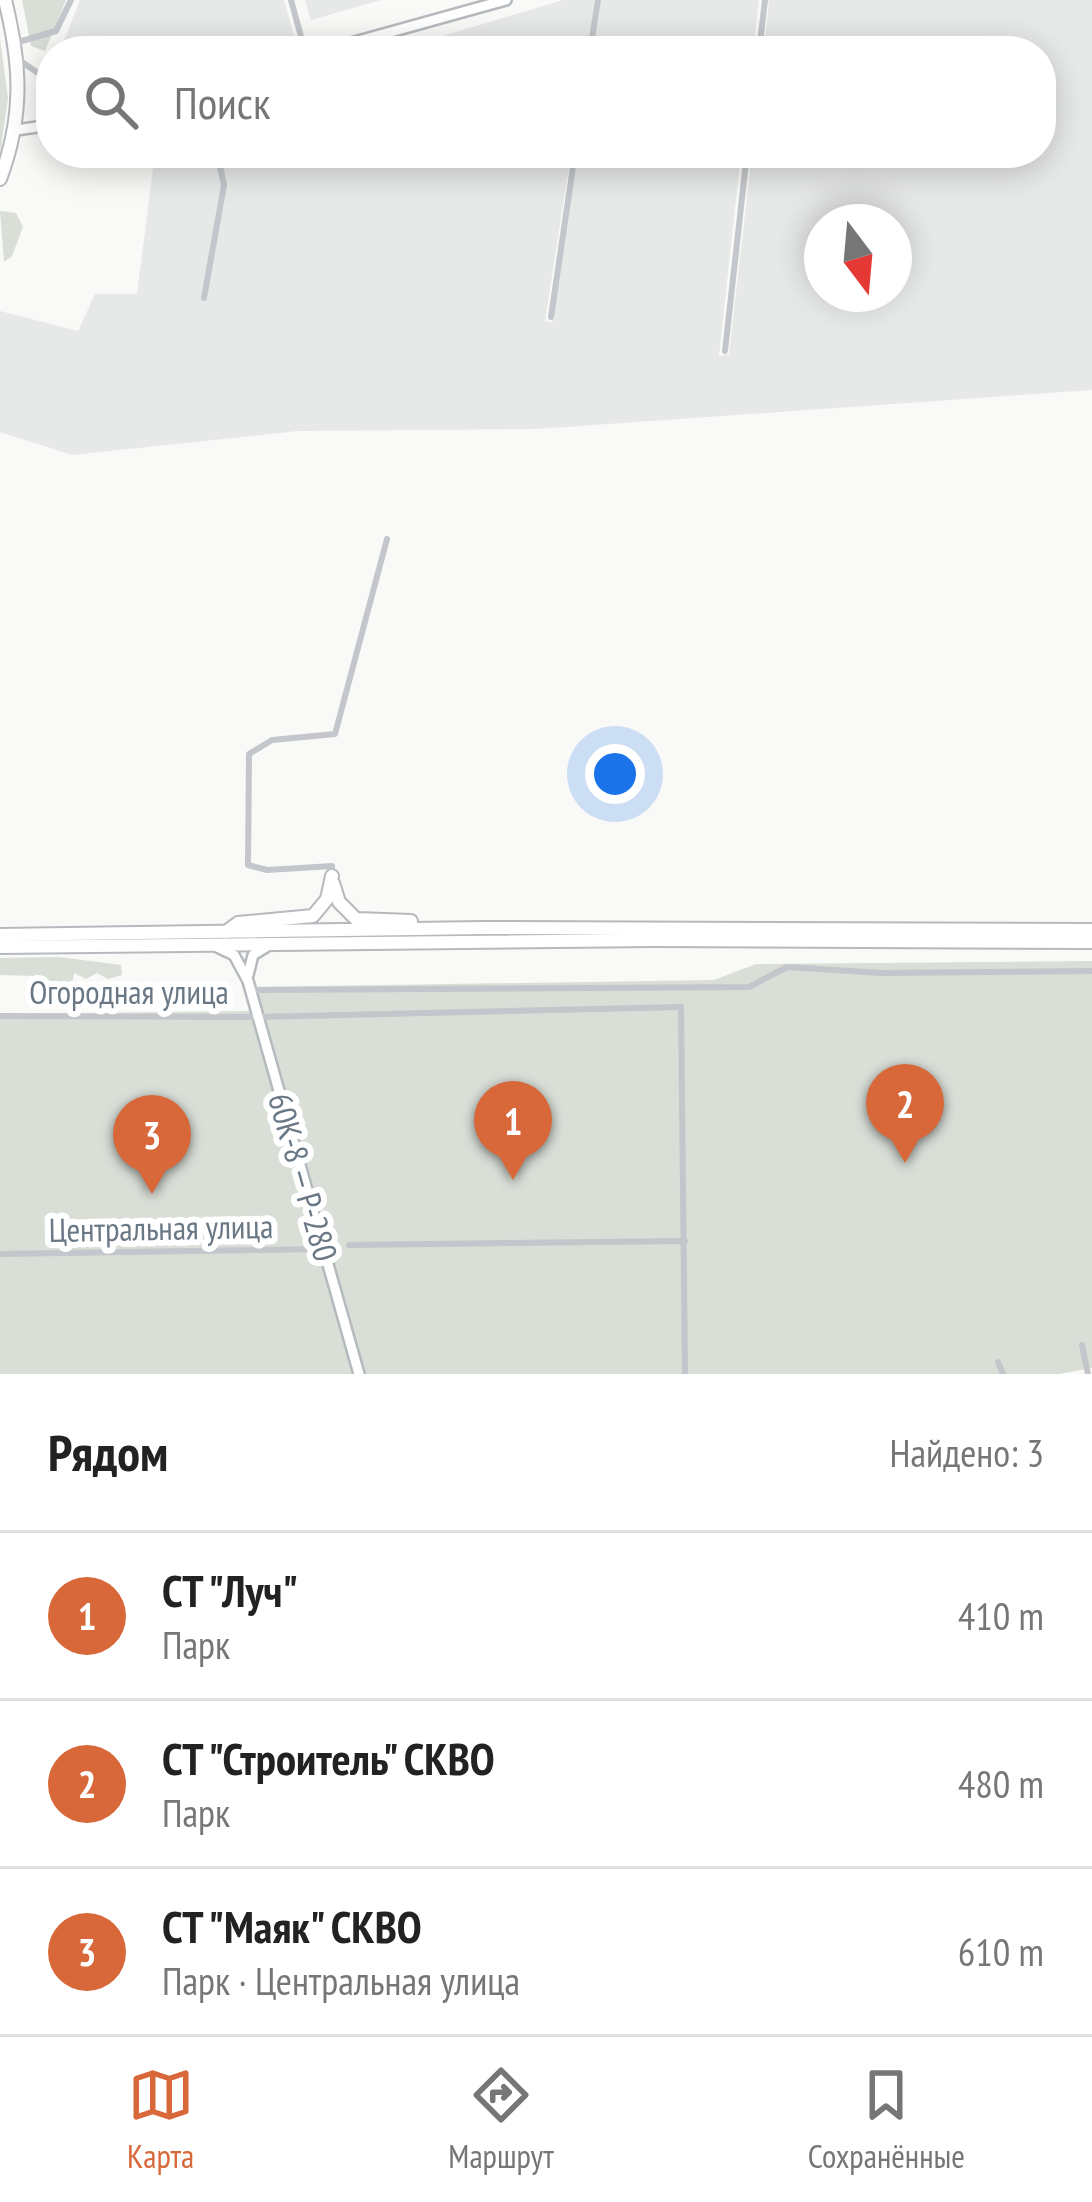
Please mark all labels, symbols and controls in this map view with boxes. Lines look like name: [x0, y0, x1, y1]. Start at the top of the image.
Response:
search box: [36, 36, 1056, 168]
icon: search: [78, 69, 144, 135]
text: Поиск: [174, 73, 270, 131]
north arrow: [804, 204, 912, 312]
your location: [585, 744, 645, 804]
street label: Огородная улица: [29, 970, 229, 1013]
pin: 2: [866, 1064, 944, 1163]
pin: 1: [474, 1081, 552, 1180]
street label: 60К-8 — Р-280: [259, 1088, 348, 1266]
pin: 3: [113, 1095, 191, 1194]
street label: Центральная улица: [48, 1204, 274, 1251]
text: Рядом: [48, 1419, 168, 1485]
text: Найдено: 3: [890, 1427, 1044, 1478]
text: СТ "Луч": [162, 1561, 298, 1619]
text: 1: [78, 1590, 96, 1641]
text: 410 m: [958, 1590, 1044, 1641]
text: Парк: [162, 1619, 230, 1670]
text: СТ "Строитель" СКВО: [162, 1729, 495, 1787]
text: 2: [78, 1758, 96, 1809]
text: 480 m: [958, 1758, 1044, 1809]
text: Парк: [162, 1787, 230, 1838]
text: СТ "Маяк" СКВО: [162, 1897, 422, 1955]
text: 3: [78, 1926, 96, 1977]
text: 610 m: [958, 1926, 1044, 1977]
text: Парк · Центральная улица: [162, 1955, 520, 2006]
tab: Карта: [127, 2062, 194, 2177]
tab: Маршрут: [448, 2062, 554, 2177]
tab: Сохранённые: [808, 2062, 965, 2177]

